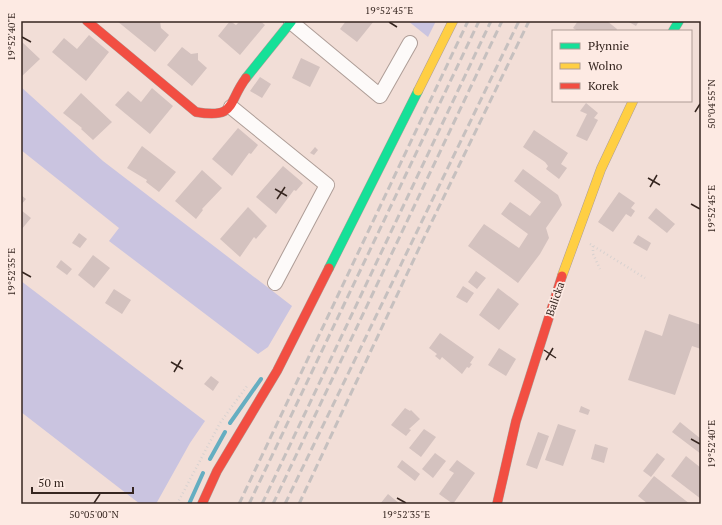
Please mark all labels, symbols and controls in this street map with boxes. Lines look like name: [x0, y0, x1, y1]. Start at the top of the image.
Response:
text: 19°52'45"E: [365, 4, 413, 17]
text: 19°52'40"E: [5, 13, 18, 61]
legend: [552, 30, 692, 102]
text: Płynnie: [588, 38, 629, 53]
text: Wolno: [588, 58, 623, 73]
text: Korek: [588, 78, 619, 93]
text: 50°04'55"N: [705, 79, 718, 129]
text: 19°52'45"E: [705, 185, 718, 233]
text: 19°52'35"E: [5, 248, 18, 296]
street label: Balicka: [543, 280, 568, 318]
text: 19°52'40"E: [705, 420, 718, 468]
scale bar: [32, 469, 133, 495]
text: 50 m: [38, 475, 65, 490]
text: 50°05'00"N: [69, 508, 119, 521]
text: 19°52'35"E: [382, 508, 430, 521]

